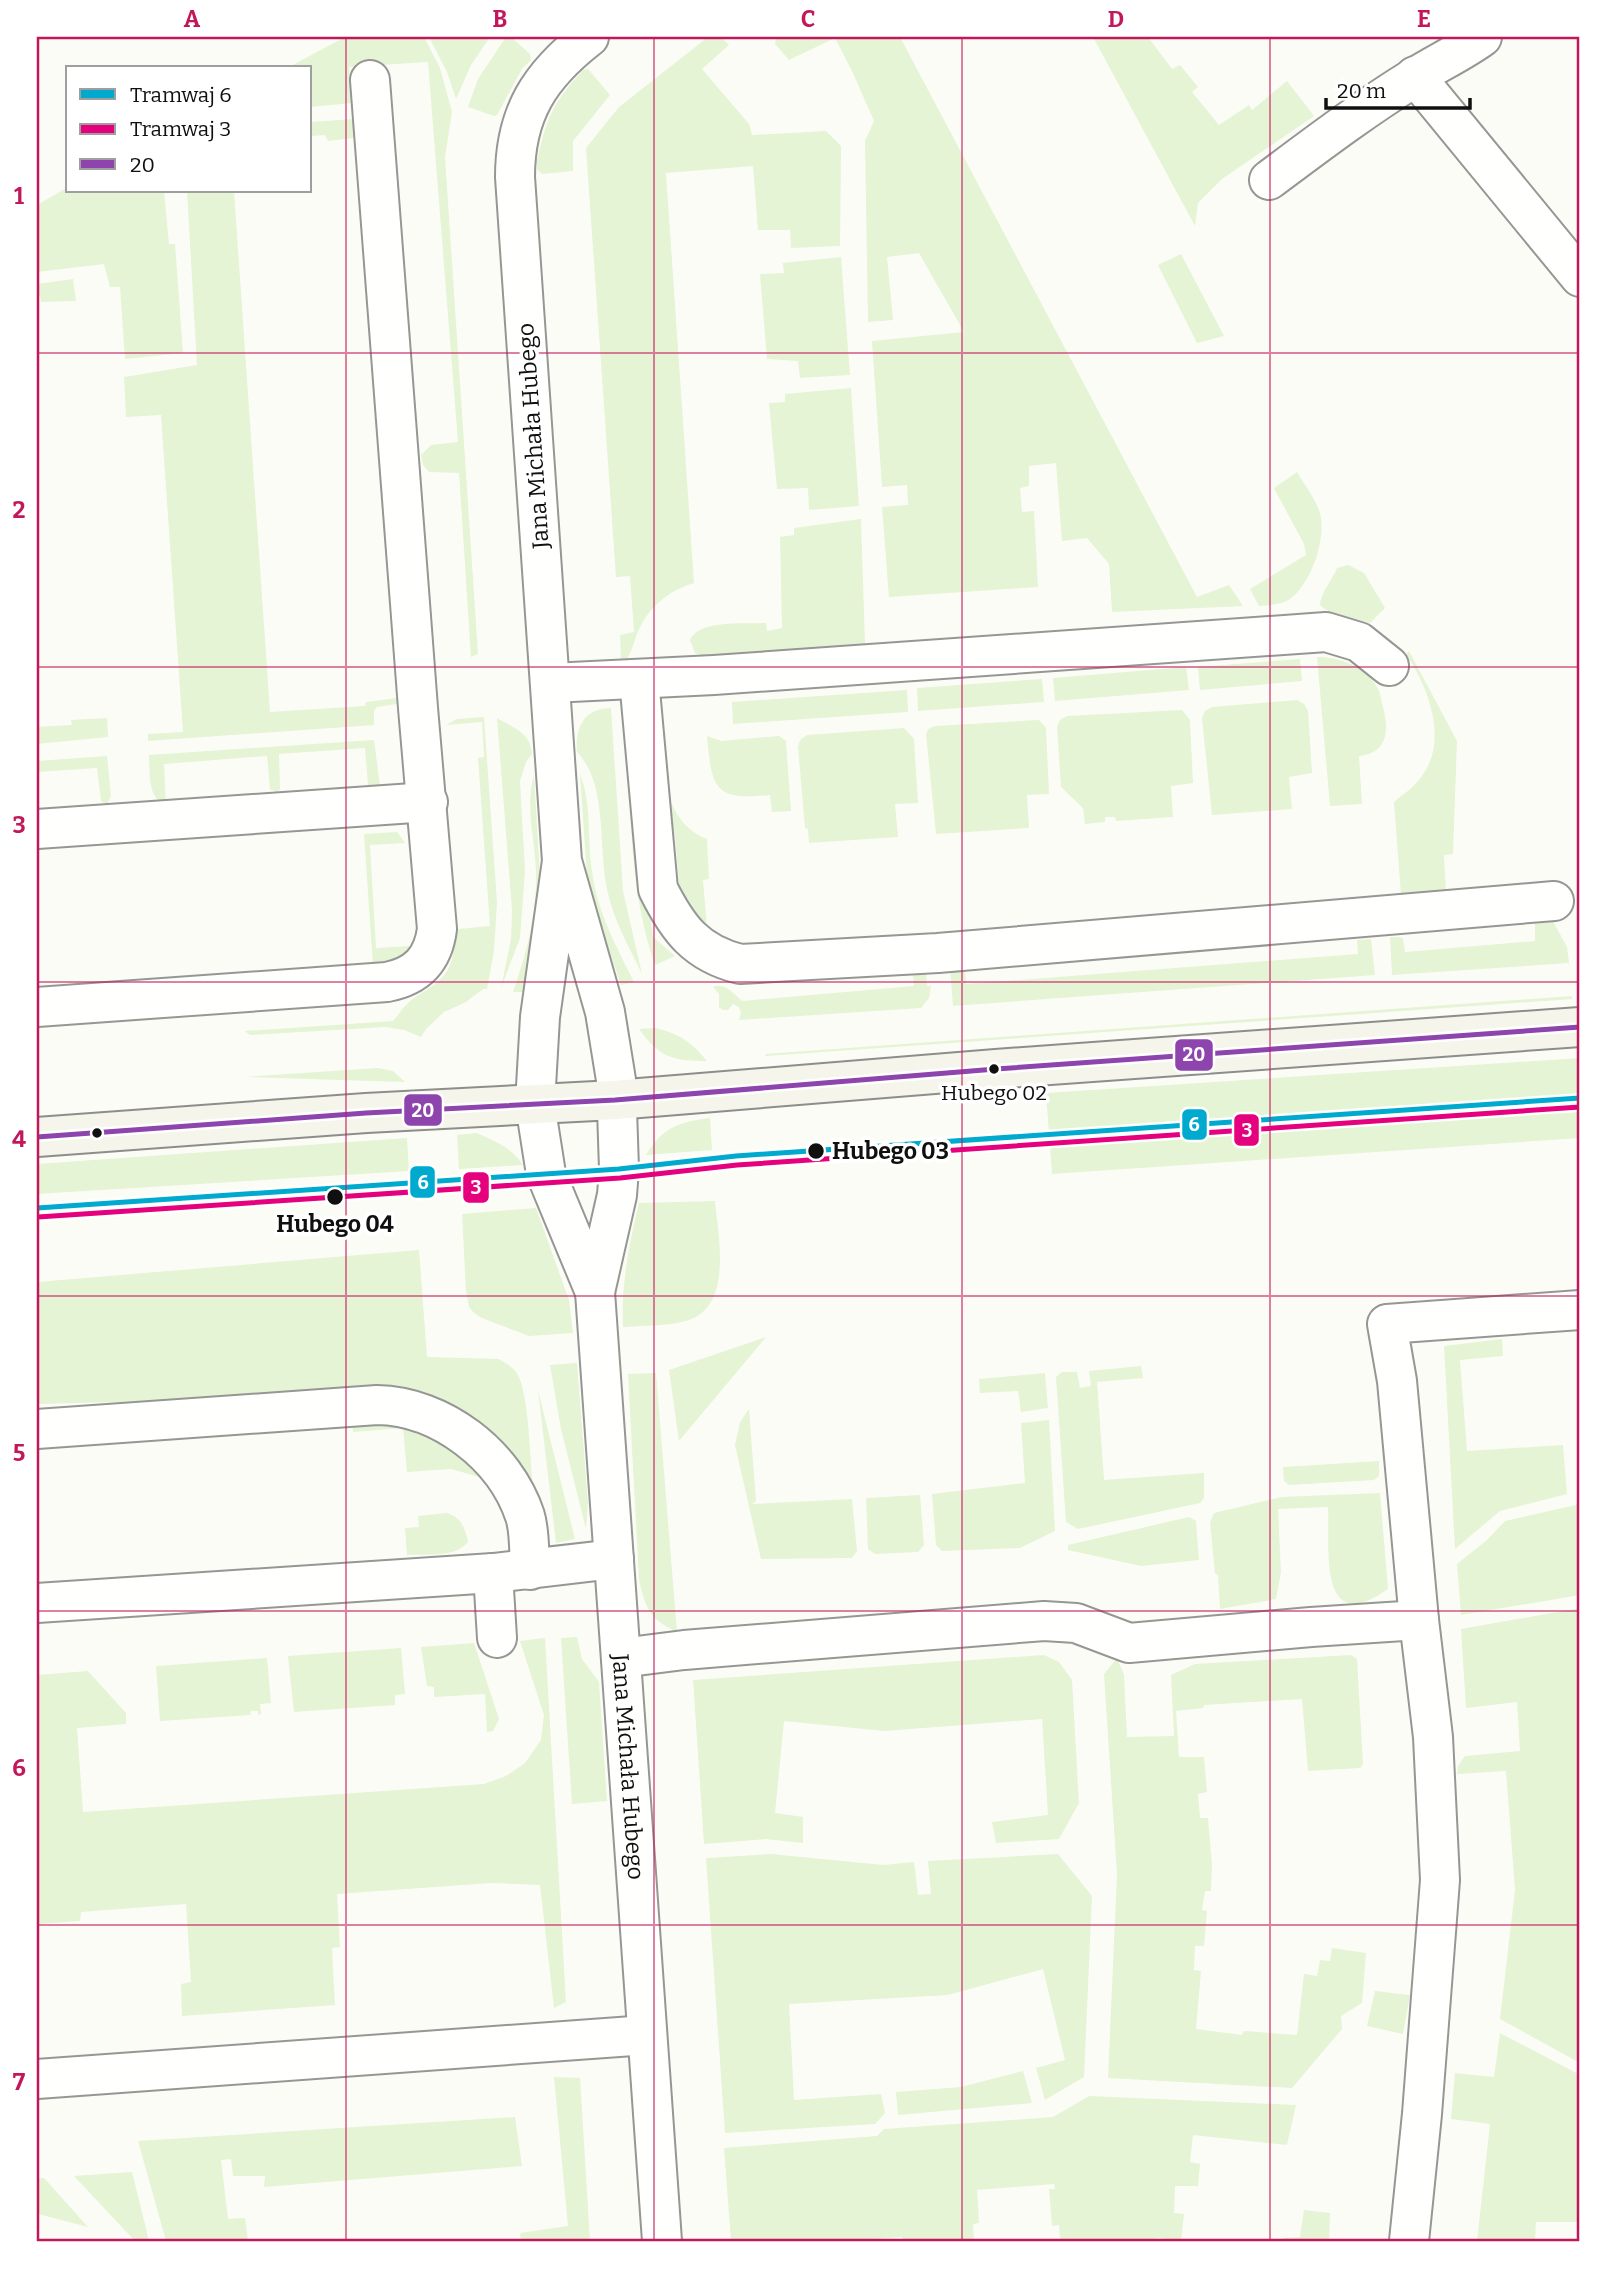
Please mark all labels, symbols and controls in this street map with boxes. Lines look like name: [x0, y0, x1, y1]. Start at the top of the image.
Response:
text: A: [184, 5, 201, 33]
text: B: [493, 5, 507, 33]
text: C: [801, 5, 815, 33]
text: D: [1108, 5, 1124, 33]
text: E: [1417, 5, 1431, 33]
legend: [66, 66, 312, 192]
scale bar: [1326, 66, 1470, 110]
text: 20 m: [1337, 78, 1386, 104]
text: Tramwaj 6: [130, 82, 232, 108]
text: Tramwaj 3: [130, 116, 231, 142]
text: 20: [130, 152, 155, 178]
text: 1: [14, 182, 24, 210]
street label: Jana Michała Hubego: [511, 322, 555, 551]
text: 2: [13, 496, 26, 524]
text: 3: [12, 811, 26, 839]
line badge: 20: [1174, 1038, 1214, 1072]
text: 20: [1183, 1043, 1205, 1066]
marker: Hubego 02: [987, 1062, 1001, 1076]
place label: Hubego 02: [941, 1080, 1047, 1106]
line badge: 20: [403, 1093, 443, 1127]
text: 20: [412, 1099, 434, 1122]
line badge: 6: [1181, 1108, 1208, 1141]
text: 6: [1188, 1113, 1200, 1136]
line badge: 3: [1233, 1113, 1260, 1147]
text: 3: [1242, 1119, 1253, 1142]
text: 4: [12, 1125, 26, 1153]
unlabelled marker: [90, 1126, 104, 1140]
place label: Hubego 03: [832, 1137, 949, 1165]
marker: Hubego 03: [806, 1141, 826, 1161]
line badge: 6: [409, 1165, 436, 1199]
text: 6: [417, 1171, 429, 1194]
line badge: 3: [462, 1171, 490, 1204]
text: 3: [471, 1176, 482, 1199]
marker: Hubego 04: [325, 1187, 345, 1207]
place label: Hubego 04: [276, 1210, 394, 1238]
text: 5: [13, 1439, 25, 1467]
street label: Jana Michała Hubego: [607, 1652, 650, 1881]
text: 6: [12, 1754, 26, 1782]
text: 7: [13, 2068, 26, 2096]

